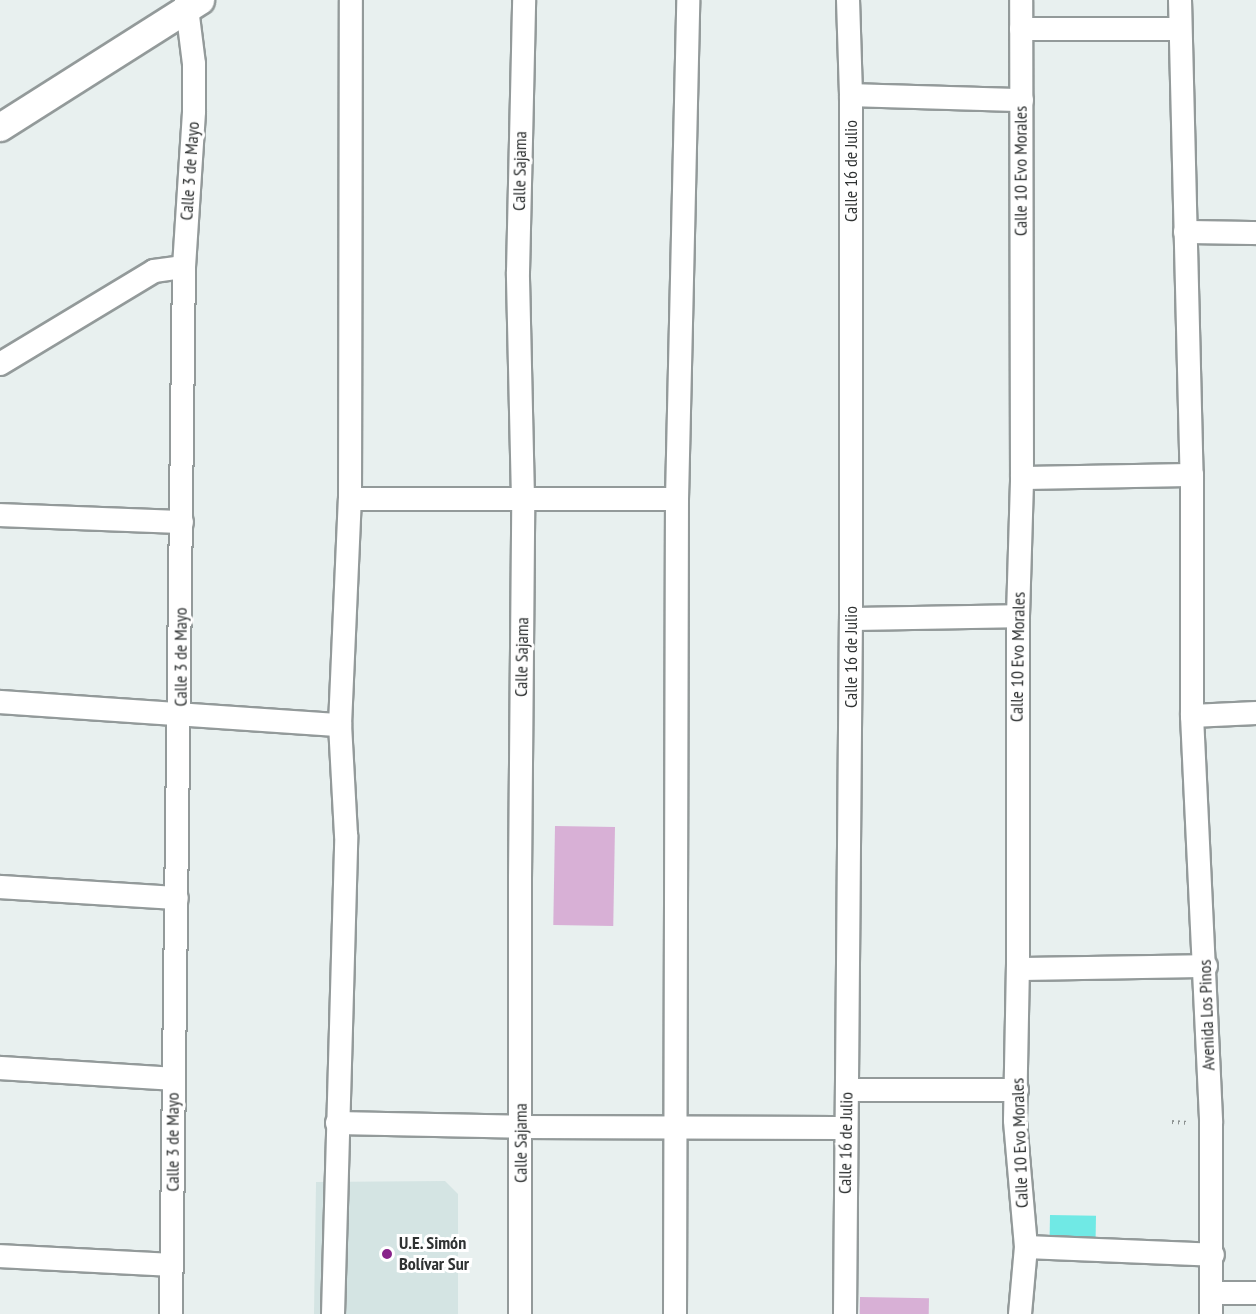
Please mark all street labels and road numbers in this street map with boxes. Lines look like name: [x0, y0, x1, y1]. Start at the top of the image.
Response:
street label: Calle 10 Evo Morales: [1010, 106, 1032, 236]
street label: Calle 16 de Julio: [840, 120, 862, 222]
street label: Calle 3 de Mayo: [176, 121, 204, 221]
street label: Calle Sajama: [509, 131, 531, 211]
street label: Calle 10 Evo Morales: [1006, 592, 1030, 722]
street label: Calle 16 de Julio: [840, 606, 862, 708]
street label: Calle 3 de Mayo: [170, 607, 192, 707]
street label: Calle Sajama: [511, 617, 533, 697]
street label: Avenida Los Pinos: [1194, 959, 1220, 1071]
street label: Calle 10 Evo Morales: [1007, 1078, 1033, 1208]
street label: Calle 3 de Mayo: [162, 1092, 184, 1192]
street label: Calle 16 de Julio: [834, 1092, 858, 1194]
street label: Calle Sajama: [510, 1103, 532, 1183]

